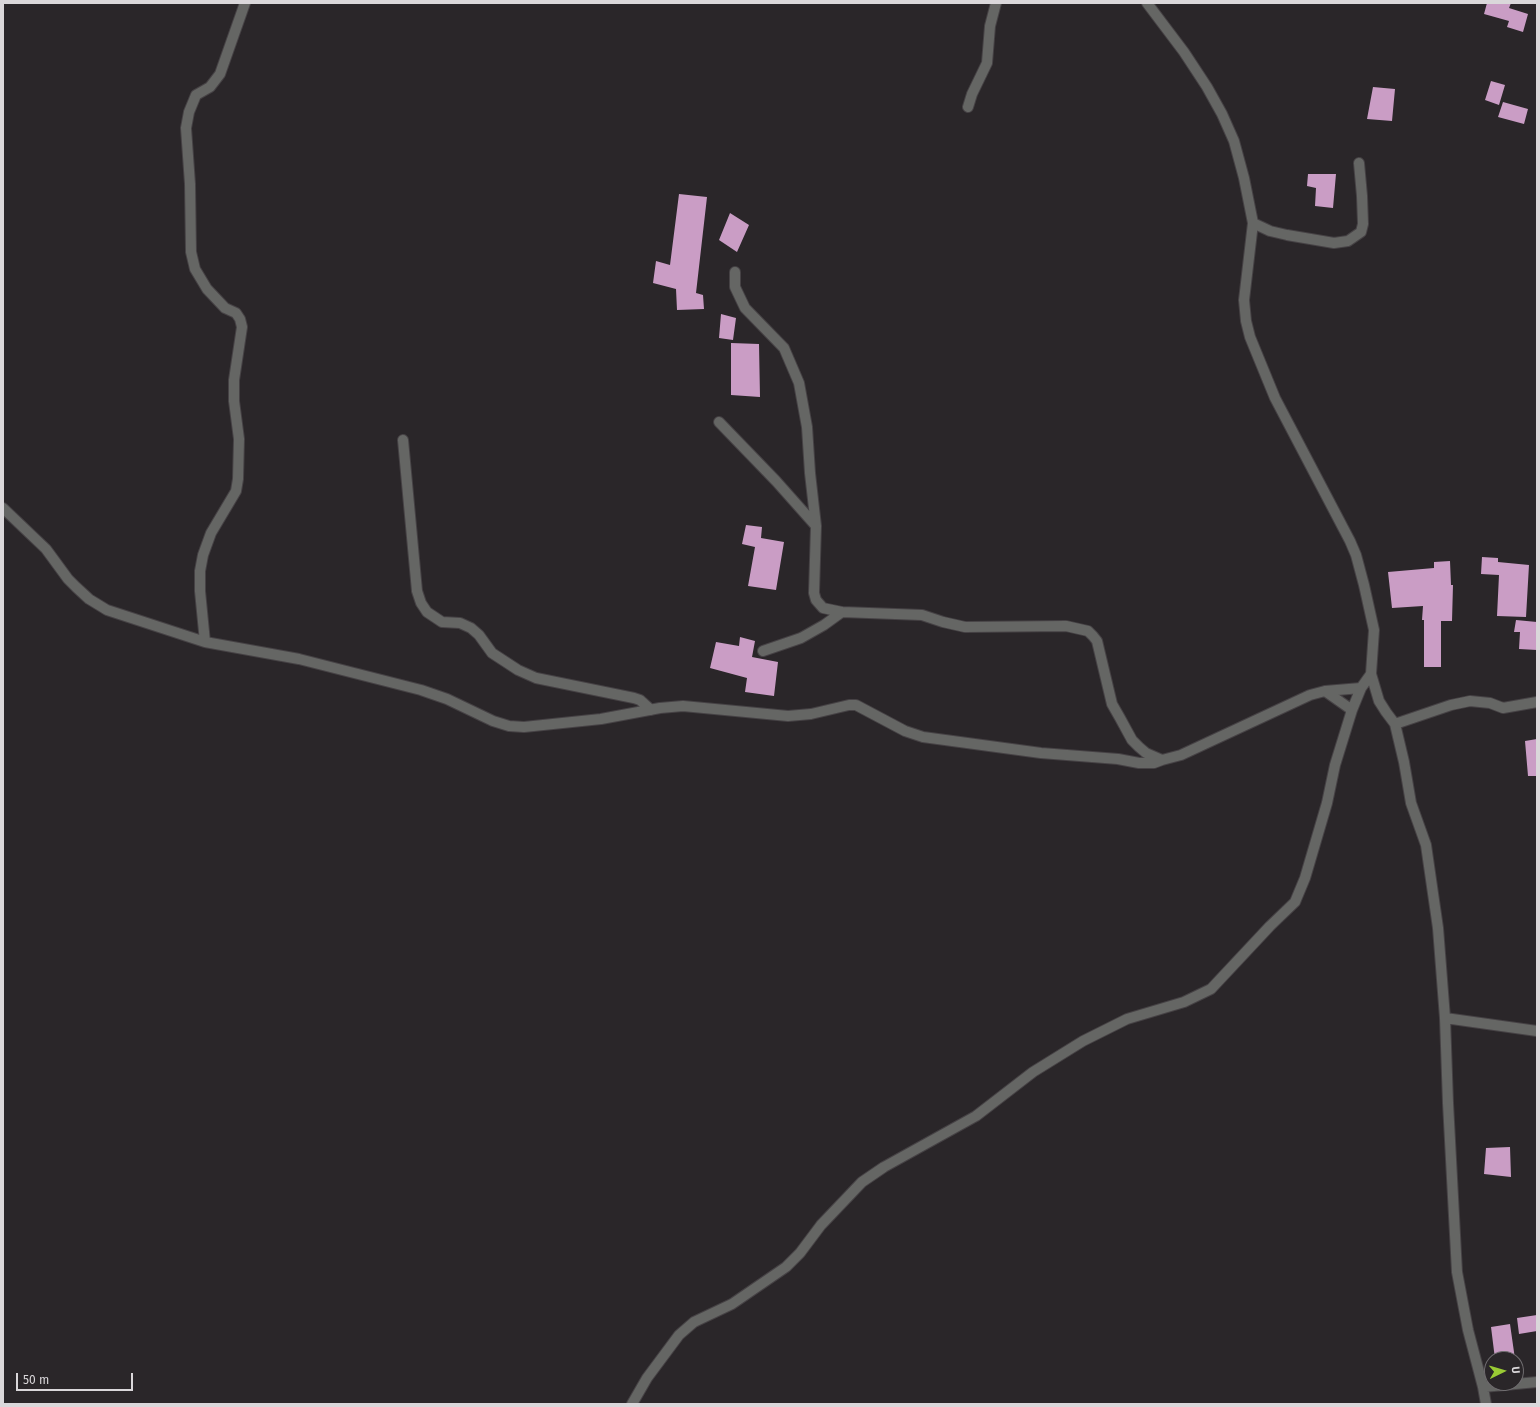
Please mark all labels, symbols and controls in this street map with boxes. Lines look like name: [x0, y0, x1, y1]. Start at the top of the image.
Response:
north arrow: [1484, 1351, 1524, 1391]
scale bar: [18, 1365, 135, 1391]
text: U: [1509, 1366, 1522, 1374]
text: 50 m: [23, 1373, 49, 1387]

